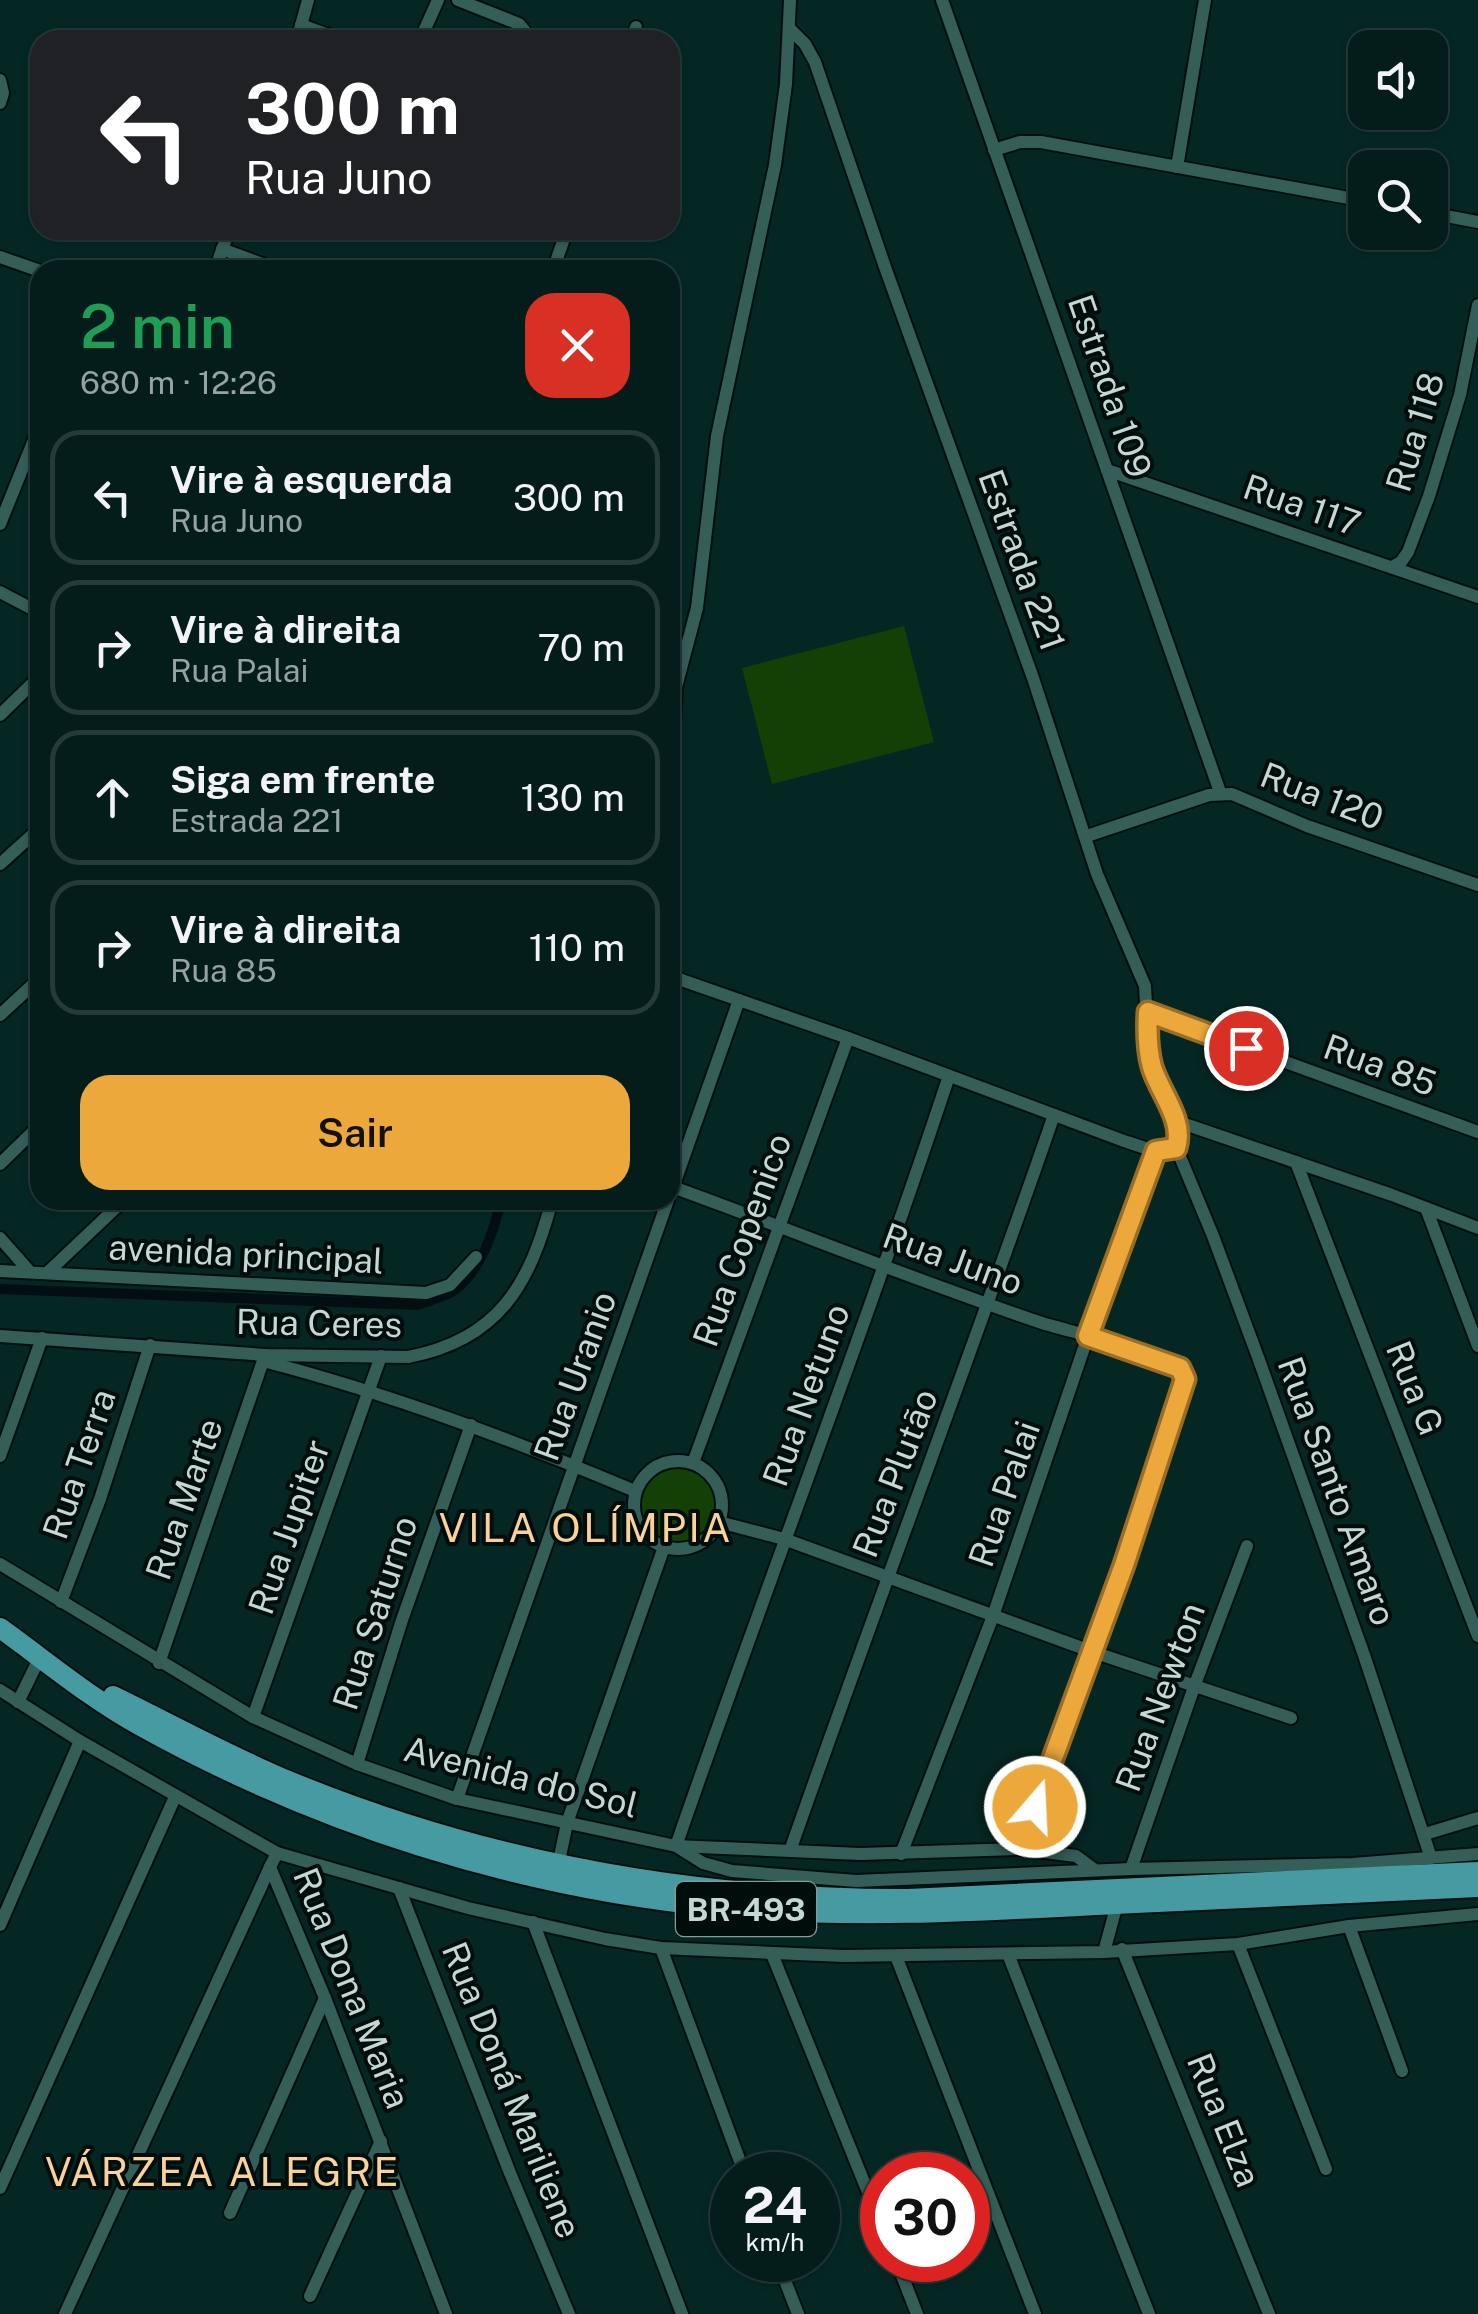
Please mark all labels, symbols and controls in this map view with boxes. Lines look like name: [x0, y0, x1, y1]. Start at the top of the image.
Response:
map controls: [1348, 30, 1448, 250]
button: sound: [1348, 30, 1448, 130]
text: 300 m: [245, 67, 460, 150]
icon: left: [80, 70, 210, 200]
button: search: [1348, 150, 1448, 250]
text: Rua Juno: [245, 151, 432, 204]
street label: Estrada 109: [1060, 289, 1160, 483]
text: 2 min: [80, 291, 235, 362]
button: close: [525, 293, 630, 398]
text: 680 m · 12:26: [80, 364, 277, 401]
street label: Rua 118: [1377, 367, 1453, 497]
text: Vire à esquerda: [170, 457, 453, 502]
street label: Estrada 221: [970, 464, 1074, 656]
street label: Rua 117: [1238, 466, 1366, 544]
icon: left: [85, 470, 140, 525]
text: 300 m: [513, 475, 625, 520]
text: Rua Juno: [170, 502, 303, 539]
text: Vire à direita: [170, 607, 401, 652]
icon: right: [85, 620, 140, 675]
text: 70 m: [538, 625, 625, 670]
text: Rua Palai: [170, 652, 308, 689]
street label: Rua 120: [1255, 754, 1389, 838]
text: Siga em frente: [170, 757, 436, 802]
icon: ahead: [85, 770, 140, 825]
text: 130 m: [520, 775, 625, 820]
text: Estrada 221: [170, 802, 343, 839]
text: Vire à direita: [170, 907, 401, 952]
icon: right: [85, 920, 140, 975]
text: 110 m: [529, 925, 625, 970]
text: Rua 85: [170, 952, 277, 989]
pin: [1204, 1006, 1289, 1091]
icon: arrive: [1219, 1021, 1274, 1076]
street label: Rua 85: [1318, 1026, 1442, 1104]
button: Sair: [80, 1075, 630, 1190]
street label: Rua Copenico: [684, 1128, 800, 1352]
street label: Rua Juno: [878, 1215, 1028, 1303]
street label: avenida principal: [107, 1226, 385, 1282]
street label: Rua Uranio: [525, 1286, 625, 1466]
street label: Rua Netuno: [754, 1298, 858, 1492]
street label: Rua Ceres: [236, 1301, 402, 1345]
street label: Rua G: [1378, 1335, 1452, 1441]
street label: Rua Santo Amaro: [1269, 1351, 1405, 1631]
street label: Rua Plutão: [844, 1383, 946, 1563]
street label: Rua Terra: [34, 1384, 124, 1544]
street label: Rua Marte: [137, 1413, 231, 1585]
street label: Rua Palai: [960, 1416, 1048, 1572]
street label: Rua Jupiter: [240, 1434, 338, 1620]
district label: VILA OLÍMPIA: [439, 1504, 733, 1551]
street label: Rua Saturno: [324, 1511, 426, 1715]
street label: Rua Newton: [1107, 1597, 1213, 1797]
street label: Avenida do Sol: [400, 1728, 642, 1826]
position arrow: [983, 1755, 1087, 1859]
street label: Rua Dona Maria: [285, 1862, 419, 2114]
road number: BR-493: [676, 1882, 816, 1936]
street label: Rua Doná Mariliene: [434, 1936, 590, 2244]
street label: Rua Elza: [1179, 2047, 1269, 2193]
district label: VÁRZEA ALEGRE: [45, 2148, 401, 2195]
speed limit sign: 30: [860, 2152, 990, 2282]
text: 24: [743, 2175, 807, 2234]
text: km/h: [746, 2227, 804, 2257]

